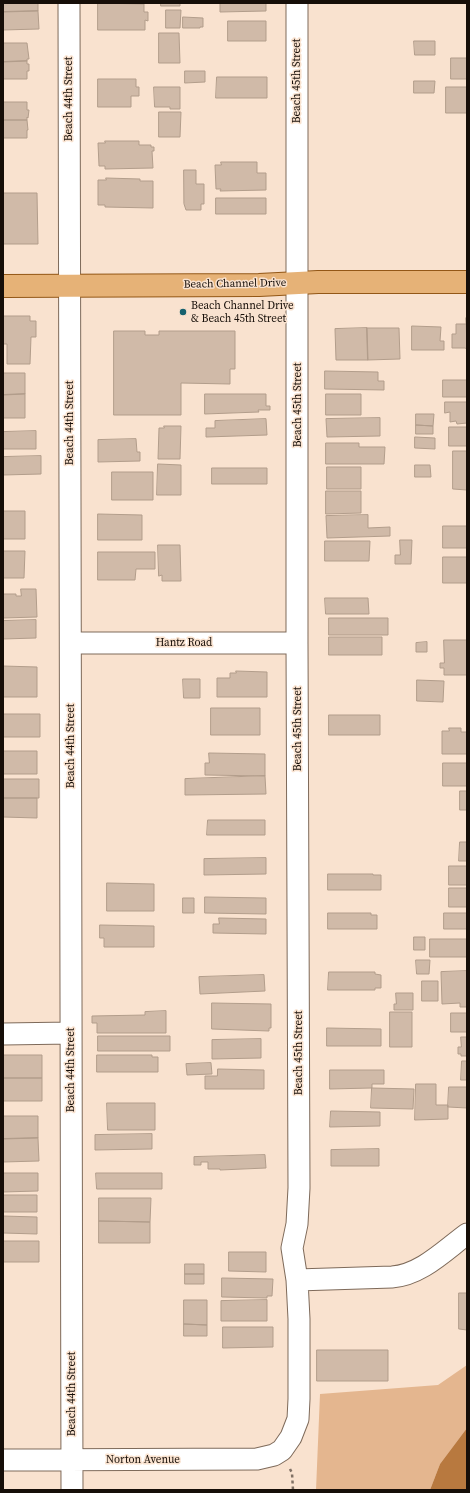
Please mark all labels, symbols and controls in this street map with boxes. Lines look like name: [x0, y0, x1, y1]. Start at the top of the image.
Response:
street label: Beach 45th Street: [290, 39, 304, 123]
street label: Beach 44th Street: [62, 57, 76, 141]
street label: Beach Channel Drive: [184, 277, 286, 291]
place label: Beach Channel Drive & Beach 45th Street: [191, 299, 294, 325]
marker: Beach Channel Drive & Beach 45th Street: [178, 307, 188, 317]
street label: Beach 45th Street: [291, 363, 305, 447]
street label: Beach 44th Street: [63, 381, 77, 465]
street label: Hantz Road: [156, 636, 212, 650]
street label: Beach 45th Street: [291, 687, 305, 771]
street label: Beach 44th Street: [64, 704, 78, 788]
street label: Beach 45th Street: [292, 1011, 306, 1095]
street label: Beach 44th Street: [64, 1028, 78, 1112]
street label: Beach 44th Street: [65, 1352, 79, 1436]
street label: Norton Avenue: [106, 1453, 180, 1467]

